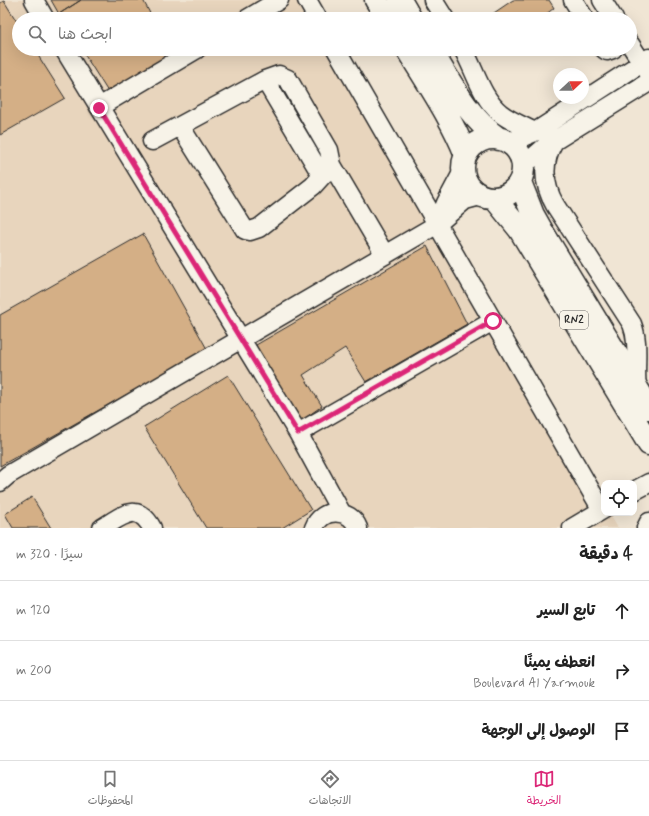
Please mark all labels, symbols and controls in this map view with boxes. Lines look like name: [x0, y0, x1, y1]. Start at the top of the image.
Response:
search box: [12, 12, 637, 56]
icon: search: [26, 23, 48, 45]
text: ابحث هنا: [58, 25, 112, 45]
north arrow: [553, 68, 589, 104]
route end: [90, 99, 108, 117]
road number: RN2: [560, 311, 588, 329]
route start: [484, 312, 502, 330]
map controls: [601, 480, 637, 516]
button: locate: [601, 480, 637, 516]
text: 4 دقيقة: [579, 543, 633, 565]
text: سيرًا · 320 m: [16, 546, 83, 563]
icon: ahead: [611, 600, 633, 622]
text: تابع السير: [537, 601, 595, 621]
text: 120 m: [16, 602, 50, 619]
text: انعطف يمينًا: [524, 653, 595, 673]
icon: right: [611, 660, 633, 682]
text: 200 m: [16, 662, 52, 679]
text: Boulevard Al Yarmouk: [473, 675, 595, 692]
icon: arrive: [611, 720, 633, 742]
text: الوصول إلى الوجهة: [481, 721, 595, 741]
tab: المحفوظات: [88, 768, 133, 810]
tab: الاتجاهات: [309, 768, 351, 810]
tab: الخريطة: [527, 768, 561, 810]

